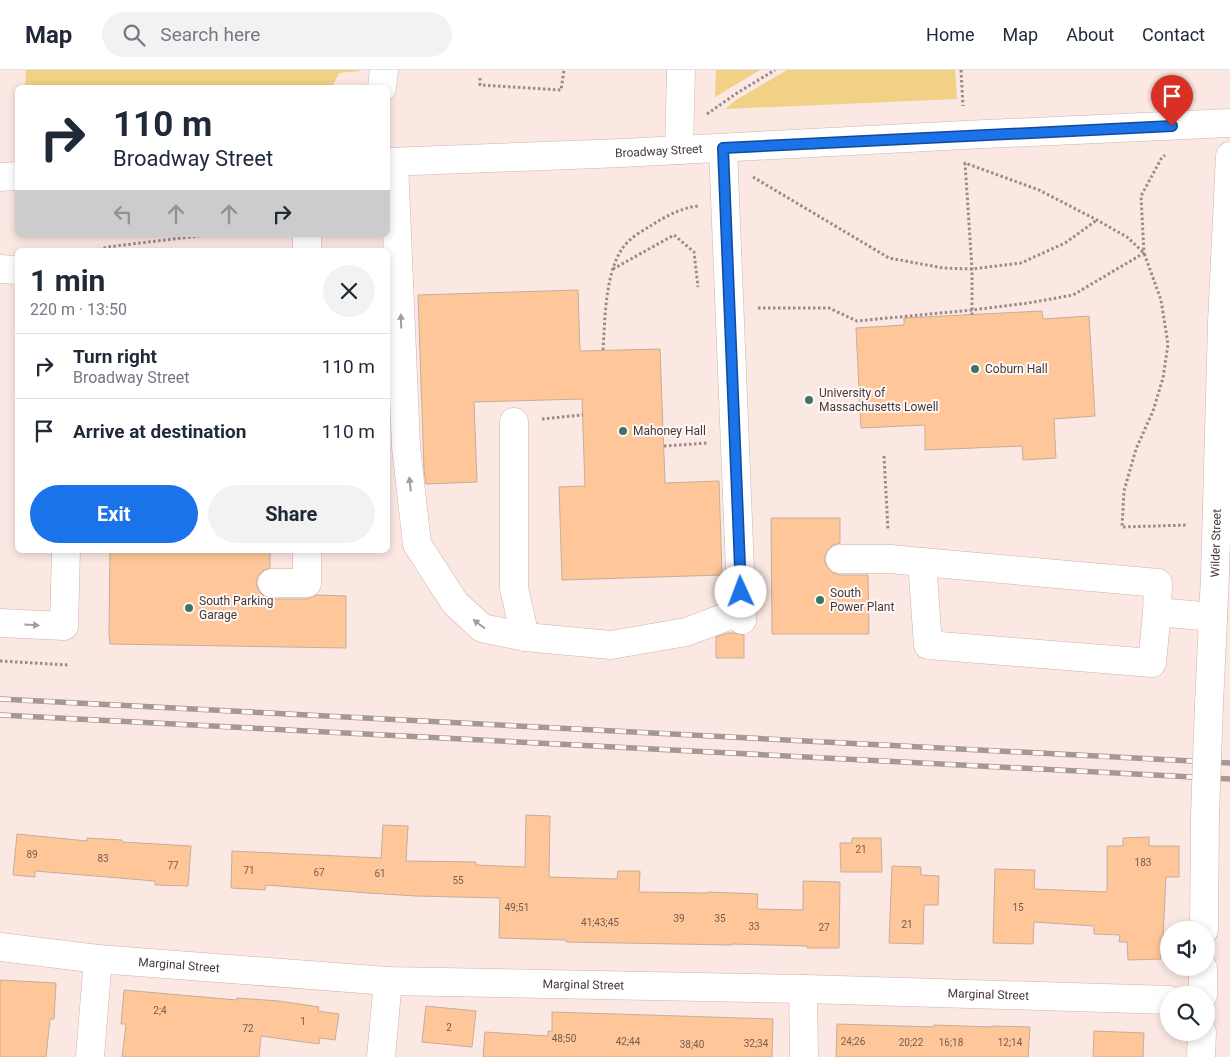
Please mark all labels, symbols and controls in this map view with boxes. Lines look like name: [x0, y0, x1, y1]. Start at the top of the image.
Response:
search box: [102, 12, 452, 57]
text: Map: [25, 21, 72, 49]
icon: search: [120, 21, 148, 49]
text: Search here: [160, 23, 260, 46]
text: Home: [926, 24, 975, 45]
text: Map: [1003, 24, 1038, 45]
text: About: [1066, 24, 1114, 45]
text: Contact: [1142, 24, 1205, 45]
pin: [1151, 75, 1193, 126]
icon: arrive: [1158, 82, 1186, 110]
text: 110 m: [113, 104, 212, 145]
icon: right: [30, 105, 95, 170]
street label: Broadway Street: [615, 142, 703, 160]
text: Broadway Street: [113, 146, 273, 171]
icon: left: [109, 200, 137, 228]
icon: ahead: [162, 200, 190, 228]
icon: ahead: [215, 200, 243, 228]
icon: right: [268, 200, 296, 228]
text: 1 min: [30, 263, 105, 298]
button: close: [323, 265, 375, 317]
text: 220 m · 13:50: [30, 300, 127, 319]
one-way arrow: [397, 313, 405, 329]
text: Turn right: [73, 345, 157, 368]
icon: right: [30, 352, 58, 380]
text: 110 m: [322, 355, 375, 378]
place label: Coburn Hall: [985, 362, 1048, 376]
marker: Coburn Hall: [969, 363, 981, 375]
text: Broadway Street: [73, 368, 189, 387]
place label: University of Massachusetts Lowell: [819, 386, 939, 414]
marker: University of Massachusetts Lowell: [803, 394, 815, 406]
icon: arrive: [30, 417, 58, 445]
text: Arrive at destination: [73, 420, 246, 443]
text: 110 m: [322, 420, 375, 443]
place label: Mahoney Hall: [633, 424, 706, 438]
marker: Mahoney Hall: [617, 425, 629, 437]
one-way arrow: [406, 475, 414, 491]
button: Exit: [30, 485, 198, 543]
button: Share: [208, 485, 375, 543]
street label: Wilder Street: [1208, 509, 1224, 578]
position arrow: [714, 565, 766, 617]
place label: South Power Plant: [830, 586, 894, 614]
place label: South Parking Garage: [199, 594, 274, 622]
marker: South Power Plant: [814, 594, 826, 606]
marker: South Parking Garage: [183, 602, 195, 614]
one-way arrow: [472, 619, 485, 629]
one-way arrow: [24, 621, 40, 629]
house number: 21: [855, 844, 867, 855]
house number: 89: [26, 849, 38, 860]
house number: 83: [97, 853, 109, 864]
house number: 183: [1135, 857, 1151, 868]
house number: 77: [167, 860, 179, 871]
house number: 71: [243, 865, 255, 876]
house number: 67: [313, 867, 325, 878]
house number: 61: [374, 868, 386, 879]
house number: 55: [452, 875, 464, 886]
house number: 49;51: [505, 902, 529, 913]
house number: 15: [1012, 902, 1024, 913]
house number: 39: [673, 913, 685, 924]
house number: 35: [714, 913, 726, 924]
house number: 41;43;45: [581, 917, 619, 928]
house number: 21: [901, 919, 913, 930]
house number: 33: [748, 921, 760, 932]
map controls: [1160, 921, 1215, 1041]
button: sound: [1160, 921, 1215, 976]
house number: 27: [818, 922, 830, 933]
street label: Marginal Street: [138, 955, 220, 975]
street label: Marginal Street: [543, 977, 624, 993]
street label: Marginal Street: [947, 986, 1029, 1003]
button: search: [1160, 986, 1215, 1041]
house number: 2;4: [153, 1005, 167, 1016]
house number: 1: [300, 1016, 306, 1027]
house number: 2: [446, 1022, 452, 1033]
house number: 72: [242, 1023, 254, 1034]
house number: 48;50: [552, 1033, 577, 1044]
house number: 42;44: [616, 1036, 641, 1047]
house number: 24;26: [841, 1036, 866, 1047]
house number: 20;22: [899, 1037, 924, 1048]
house number: 16;18: [939, 1037, 964, 1048]
house number: 12;14: [998, 1037, 1023, 1048]
house number: 32;34: [744, 1038, 769, 1049]
house number: 38;40: [680, 1039, 705, 1050]

